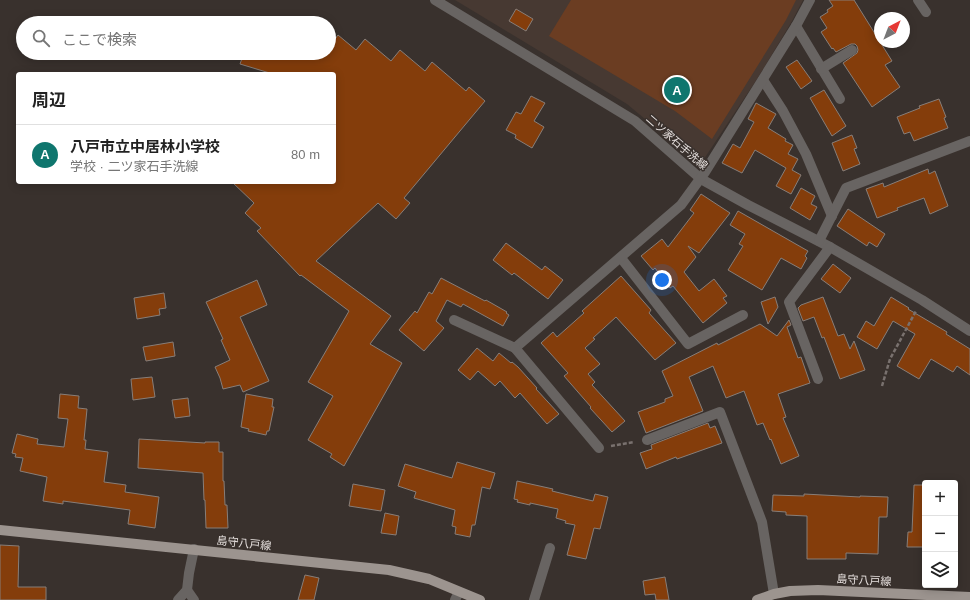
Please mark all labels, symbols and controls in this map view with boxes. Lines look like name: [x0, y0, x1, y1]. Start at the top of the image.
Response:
north arrow: [874, 12, 910, 48]
search box: [16, 16, 336, 60]
icon: search: [30, 27, 52, 49]
text: ここで検索: [62, 31, 137, 48]
pin: A: [664, 75, 690, 105]
text: 周辺: [32, 91, 66, 110]
street label: 二ツ家石手洗線: [644, 112, 710, 172]
text: 八戸市立中居林小学校: [70, 138, 220, 155]
text: A: [40, 147, 50, 162]
text: 80 m: [291, 147, 320, 162]
text: 学校 · 二ツ家石手洗線: [70, 159, 199, 174]
your location: [652, 270, 672, 290]
map controls: [922, 480, 958, 588]
button: +: [922, 480, 958, 516]
button: −: [922, 516, 958, 552]
street label: 島守八戸線: [216, 534, 272, 552]
button: layers: [922, 552, 958, 588]
street label: 島守八戸線: [836, 573, 892, 587]

